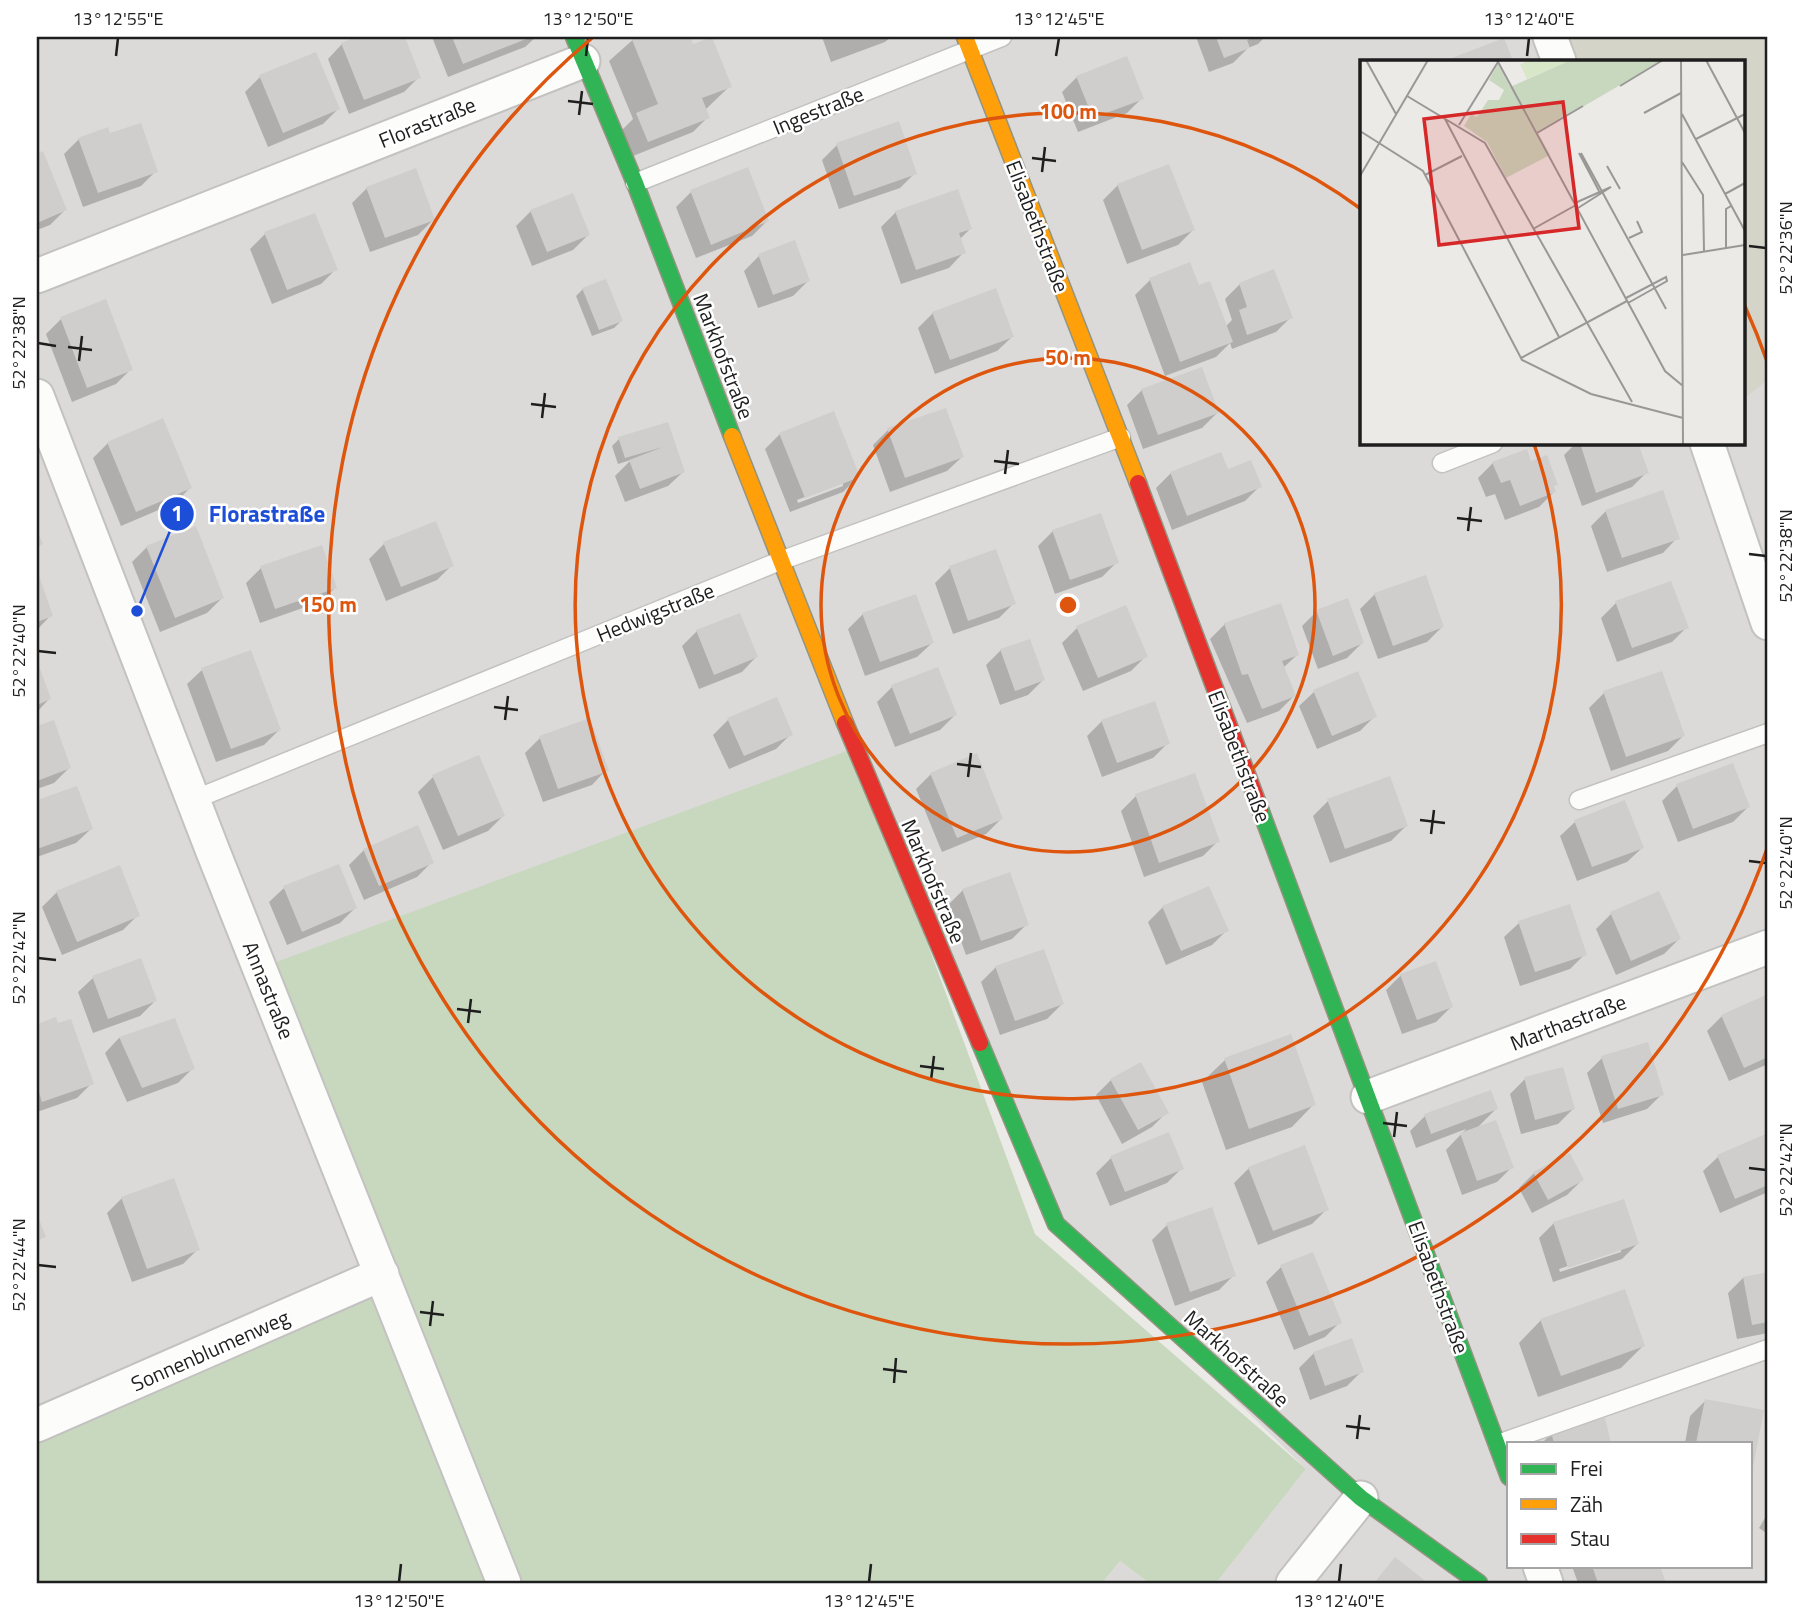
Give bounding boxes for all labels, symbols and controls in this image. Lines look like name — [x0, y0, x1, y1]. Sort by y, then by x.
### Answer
text: 13°12'55"E — [73, 5, 164, 32]
text: 13°12'50"E — [543, 5, 634, 32]
text: 13°12'45"E — [1014, 5, 1105, 32]
text: 13°12'40"E — [1484, 5, 1575, 32]
inset map — [1360, 60, 1745, 444]
street label: Ingestraße — [768, 77, 868, 143]
street label: Florastraße — [374, 88, 480, 156]
text: 100 m — [1039, 95, 1097, 127]
street label: Elisabethstraße — [998, 155, 1078, 297]
text: 52°22'36"N — [1772, 201, 1799, 295]
street label: Markhofstraße — [685, 288, 763, 424]
text: 52°22'38"N — [5, 296, 32, 390]
text: 50 m — [1045, 341, 1091, 373]
callout: Florastraße — [160, 492, 339, 536]
text: Florastraße — [209, 496, 325, 531]
text: 1 — [171, 497, 183, 529]
text: 52°22'38"N — [1772, 509, 1799, 603]
street label: Hedwigstraße — [591, 574, 719, 650]
text: 150 m — [299, 588, 357, 620]
centre of rings — [1056, 593, 1080, 617]
text: 52°22'40"N — [5, 604, 32, 698]
street label: Elisabethstraße — [1200, 685, 1280, 827]
street label: Markhofstraße — [893, 814, 975, 948]
text: 52°22'40"N — [1772, 816, 1799, 910]
text: 52°22'42"N — [5, 911, 32, 1005]
street label: Annastraße — [235, 936, 303, 1044]
street label: Marthastraße — [1505, 985, 1631, 1059]
text: 52°22'42"N — [1772, 1123, 1799, 1217]
street label: Elisabethstraße — [1400, 1216, 1478, 1358]
text: 52°22'44"N — [5, 1218, 32, 1312]
street label: Sonnenblumenweg — [126, 1301, 295, 1399]
street label: Markhofstraße — [1177, 1302, 1297, 1414]
legend — [1507, 1442, 1752, 1568]
text: Frei — [1570, 1452, 1603, 1484]
text: Zäh — [1570, 1488, 1603, 1520]
text: Stau — [1570, 1522, 1610, 1554]
text: 13°12'50"E — [354, 1587, 445, 1614]
text: 13°12'45"E — [824, 1587, 915, 1614]
text: 13°12'40"E — [1294, 1587, 1385, 1614]

